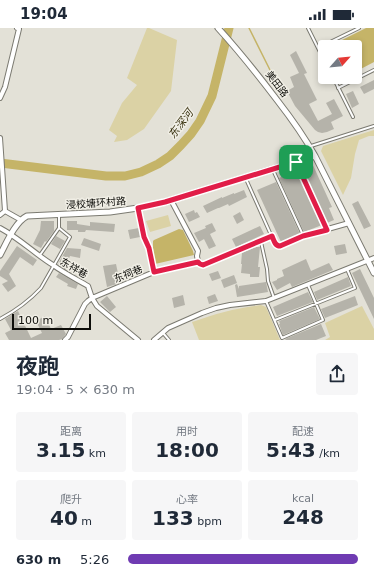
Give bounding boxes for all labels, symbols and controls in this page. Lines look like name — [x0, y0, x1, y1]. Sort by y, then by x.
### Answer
text: 19:04 — [20, 5, 68, 23]
north arrow — [318, 40, 362, 84]
map controls — [318, 40, 362, 84]
street label: 美田路 — [264, 69, 290, 99]
water label: 东深河 — [166, 105, 197, 141]
pin — [279, 145, 313, 179]
icon: arrive — [285, 151, 307, 173]
street label: 浸校塘环村路 — [66, 195, 126, 211]
street label: 东祥巷 — [58, 256, 90, 280]
street label: 东祠巷 — [112, 263, 144, 285]
scale bar — [12, 312, 91, 331]
text: 100 m — [18, 314, 53, 327]
button: share — [316, 353, 358, 395]
text: 夜跑 — [16, 354, 60, 379]
text: 19:04 · 5 × 630 m — [16, 382, 135, 397]
text: 距离 — [60, 425, 82, 438]
text: 用时 — [176, 425, 198, 438]
text: 配速 — [292, 425, 314, 438]
text: 3.15 — [36, 438, 85, 462]
text: 18:00 — [155, 438, 219, 462]
text: 5:43 — [266, 438, 316, 462]
text: km — [85, 447, 106, 460]
text: /km — [316, 447, 340, 460]
text: kcal — [292, 492, 314, 505]
text: 爬升 — [60, 493, 82, 506]
text: 心率 — [176, 493, 198, 506]
text: 248 — [282, 505, 324, 529]
text: 40 — [50, 506, 78, 530]
text: 133 — [152, 506, 194, 530]
text: m — [78, 515, 92, 528]
text: bpm — [194, 515, 222, 528]
text: 630 m — [16, 552, 61, 567]
text: 5:26 — [80, 552, 109, 567]

